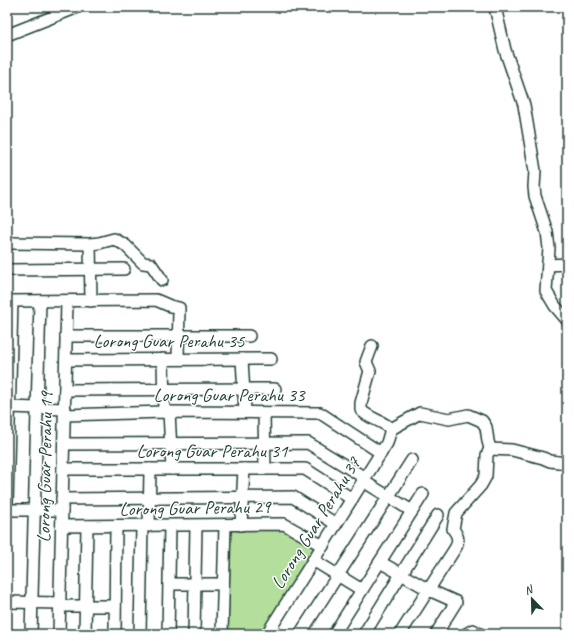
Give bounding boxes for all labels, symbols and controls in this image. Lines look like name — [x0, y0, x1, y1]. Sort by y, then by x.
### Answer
street label: Lorong Guar Perahu 35 — [93, 329, 246, 353]
street label: Lorong Guar Perahu 33 — [153, 383, 306, 407]
street label: Lorong Guar Perahu 19 — [32, 390, 58, 543]
street label: Lorong Guar Perahu 31 — [136, 439, 289, 463]
street label: Lorong Guar Perahu 37 — [266, 451, 367, 593]
street label: Lorong Guar Perahu 29 — [119, 495, 272, 521]
north arrow — [512, 579, 552, 619]
text: N — [522, 581, 536, 598]

